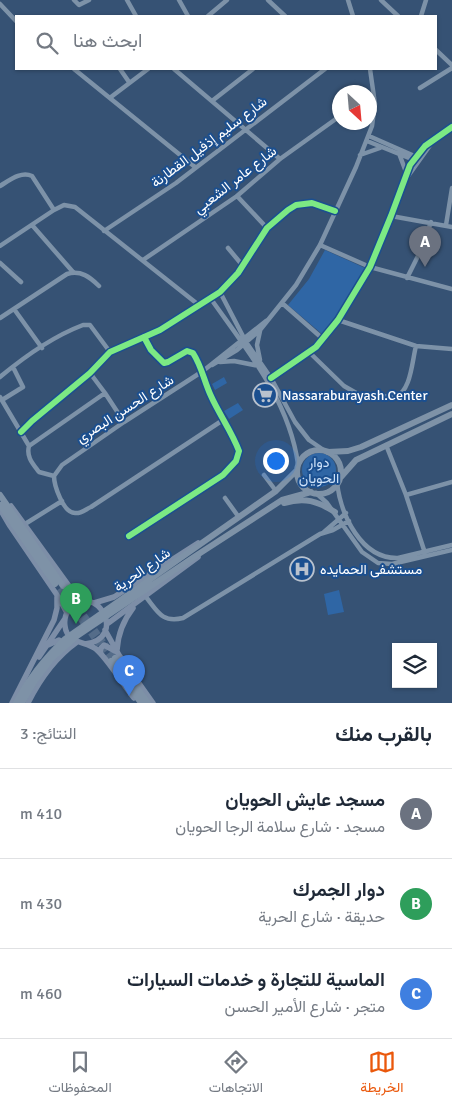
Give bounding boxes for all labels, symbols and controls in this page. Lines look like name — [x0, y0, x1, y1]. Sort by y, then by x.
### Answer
search box — [15, 15, 437, 70]
icon: search — [33, 29, 61, 57]
text: ابحث هنا — [73, 29, 142, 53]
north arrow — [332, 85, 377, 130]
street label: شارع سليم إذفيل القطارنة — [148, 93, 271, 193]
street label: شارع عامر الشعبي — [190, 142, 282, 220]
pin: A — [409, 226, 441, 267]
street label: شارع الحسن البصري — [73, 371, 178, 449]
supermarket icon: Nassaraburayash.Center — [252, 382, 278, 408]
place label: Nassaraburayash.Center — [282, 387, 428, 404]
your location — [263, 448, 289, 474]
park label: دوار الحويان — [299, 454, 339, 487]
street label: شارع الحرية — [110, 544, 175, 597]
hospital icon: مستشفى الحمايده — [289, 556, 315, 582]
place label: مستشفى الحمايده — [320, 561, 422, 578]
pin: B — [60, 583, 92, 624]
map controls — [392, 643, 437, 688]
button: layers — [392, 643, 437, 688]
pin: C — [113, 655, 145, 696]
text: بالقرب منك — [335, 721, 432, 747]
text: النتائج: 3 — [20, 724, 76, 744]
text: مسجد عايش الحويان — [225, 788, 385, 812]
text: 410 m — [20, 804, 62, 824]
text: A — [411, 804, 421, 824]
text: مسجد · شارع سلامة الرجا الحويان — [175, 817, 385, 837]
text: دوار الجمرك — [293, 878, 385, 902]
text: 430 m — [20, 894, 62, 914]
text: B — [411, 894, 421, 914]
text: حديقة · شارع الحرية — [258, 907, 385, 927]
text: الماسية للتجارة و خدمات السيارات — [127, 968, 385, 992]
text: 460 m — [20, 984, 62, 1004]
text: C — [411, 984, 421, 1004]
text: متجر · شارع الأمير الحسن — [224, 997, 385, 1017]
tab: المحفوظات — [49, 1048, 112, 1100]
tab: الاتجاهات — [209, 1048, 263, 1100]
tab: الخريطة — [360, 1048, 403, 1100]

